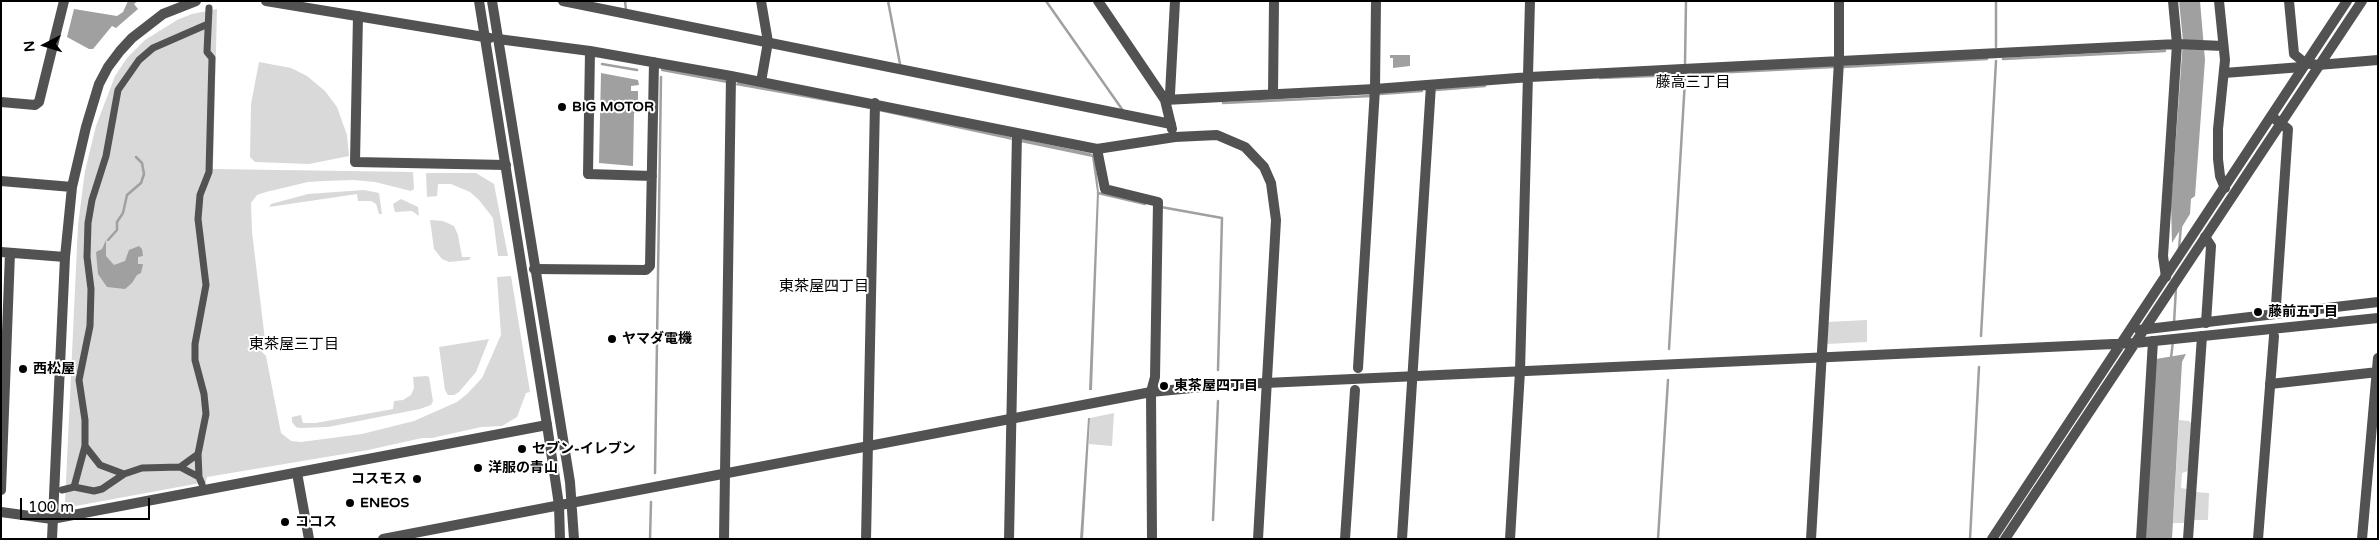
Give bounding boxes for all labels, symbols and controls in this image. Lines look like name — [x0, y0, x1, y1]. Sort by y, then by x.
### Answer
north arrow — [20, 20, 70, 70]
text: N — [21, 40, 39, 53]
district label: 藤高三丁目 — [1656, 74, 1730, 92]
place label: BIG MOTOR — [572, 99, 654, 115]
marker: BIG MOTOR — [556, 101, 568, 113]
district label: 東茶屋四丁目 — [779, 278, 869, 296]
place label: 藤前五丁目 — [2268, 304, 2338, 320]
marker: 藤前五丁目 — [2252, 306, 2264, 318]
place label: ヤマダ電機 — [622, 331, 692, 347]
marker: ヤマダ電機 — [606, 333, 618, 345]
district label: 東茶屋三丁目 — [249, 336, 339, 354]
place label: 西松屋 — [33, 361, 75, 377]
marker: 西松屋 — [17, 363, 29, 375]
place label: 東茶屋四丁目 — [1174, 378, 1258, 394]
marker: 東茶屋四丁目 — [1158, 380, 1170, 392]
place label: セブン-イレブン — [532, 441, 636, 457]
marker: セブン-イレブン — [516, 443, 528, 455]
place label: 洋服の青山 — [488, 460, 558, 476]
marker: 洋服の青山 — [472, 462, 484, 474]
place label: コスモス — [351, 471, 407, 487]
marker: コスモス — [411, 473, 423, 485]
scale bar — [22, 488, 152, 520]
place label: ENEOS — [360, 495, 409, 511]
marker: ENEOS — [344, 497, 356, 509]
text: 100 m — [28, 498, 74, 516]
place label: ココス — [295, 514, 337, 530]
marker: ココス — [279, 516, 291, 528]

